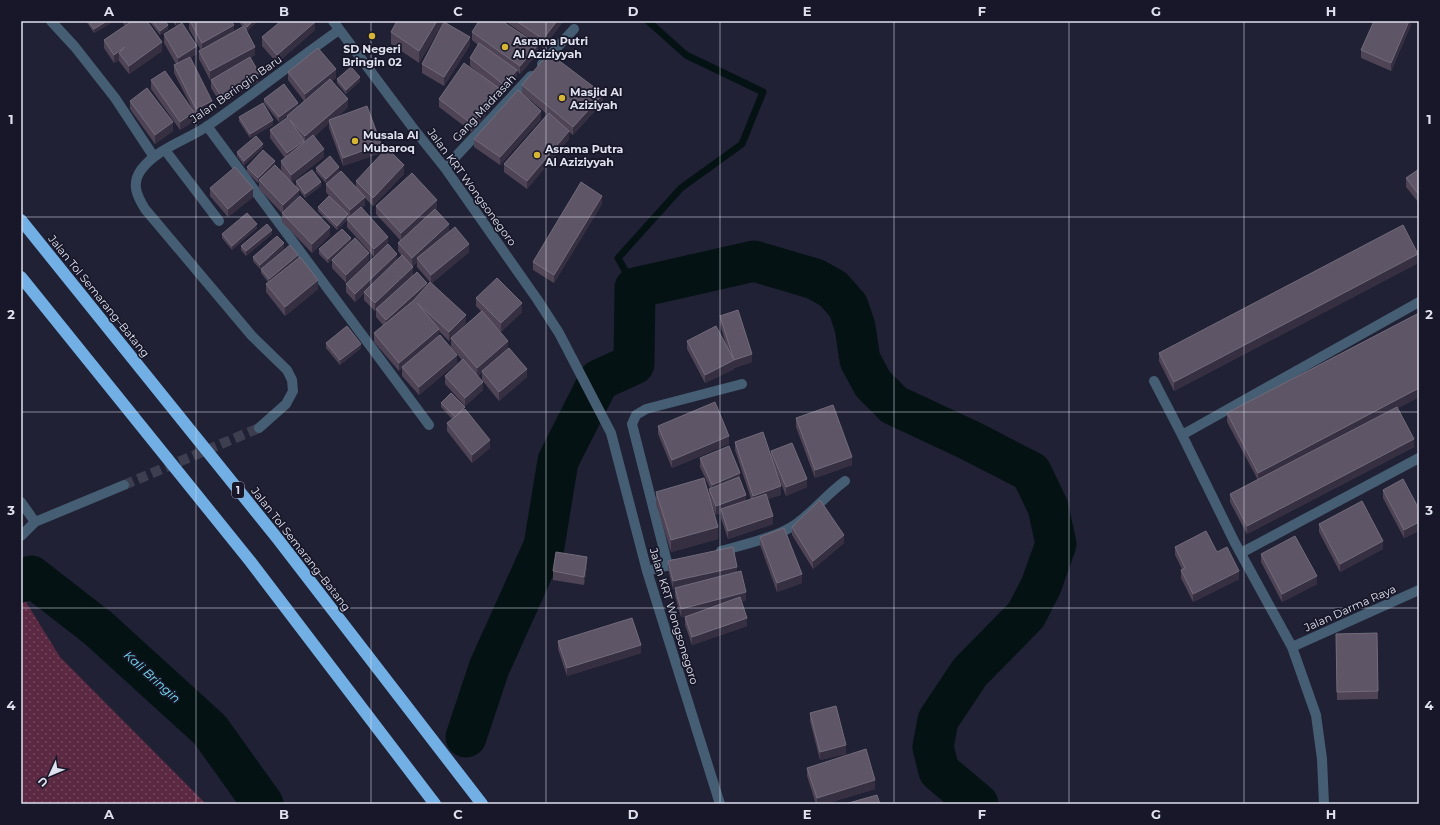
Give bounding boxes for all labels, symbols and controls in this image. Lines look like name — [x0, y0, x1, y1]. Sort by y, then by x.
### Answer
text: A — [103, 3, 115, 19]
text: B — [279, 3, 289, 19]
text: C — [453, 3, 463, 19]
text: D — [628, 3, 639, 19]
text: E — [803, 3, 812, 19]
text: F — [978, 3, 986, 19]
text: G — [1151, 3, 1161, 19]
text: H — [1326, 3, 1336, 19]
marker: SD Negeri Bringin 02 — [367, 31, 377, 41]
place label: Asrama Putri Al Aziziyyah — [512, 34, 588, 61]
place label: SD Negeri Bringin 02 — [342, 42, 402, 69]
marker: Asrama Putri Al Aziziyyah — [500, 42, 510, 52]
street label: Jalan Beringin Baru — [187, 52, 285, 127]
street label: Gang Madrasah — [449, 71, 519, 145]
place label: Masjid Al Aziziyah — [569, 85, 622, 112]
marker: Masjid Al Aziziyah — [557, 93, 567, 103]
text: 1 — [8, 111, 14, 127]
text: 1 — [1426, 111, 1432, 127]
street label: Jalan KRT Wongsonegoro — [424, 125, 519, 249]
place label: Musala Al Mubaroq — [363, 128, 419, 155]
marker: Musala Al Mubaroq — [350, 136, 360, 146]
place label: Asrama Putra Al Aziziyyah — [544, 142, 623, 169]
marker: Asrama Putra Al Aziziyyah — [532, 150, 542, 160]
street label: Jalan Tol Semarang–Batang — [45, 231, 153, 360]
text: 2 — [7, 306, 15, 322]
text: 2 — [1425, 306, 1433, 322]
road number: 1 — [232, 482, 244, 498]
street label: Jalan Tol Semarang–Batang — [248, 484, 354, 614]
text: 3 — [6, 502, 15, 518]
text: 3 — [1424, 502, 1433, 518]
street label: Jalan KRT Wongsonegoro — [646, 545, 701, 686]
street label: Jalan Darma Raya — [1301, 581, 1398, 635]
water label: Kali Bringin — [121, 647, 184, 706]
text: 4 — [7, 697, 16, 713]
text: 4 — [1425, 697, 1434, 713]
north arrow — [30, 755, 70, 795]
text: U — [35, 774, 51, 790]
text: A — [103, 806, 115, 822]
text: B — [279, 806, 289, 822]
text: C — [453, 806, 463, 822]
text: D — [628, 806, 639, 822]
text: E — [803, 806, 812, 822]
text: F — [978, 806, 986, 822]
text: G — [1151, 806, 1161, 822]
text: H — [1326, 806, 1336, 822]

